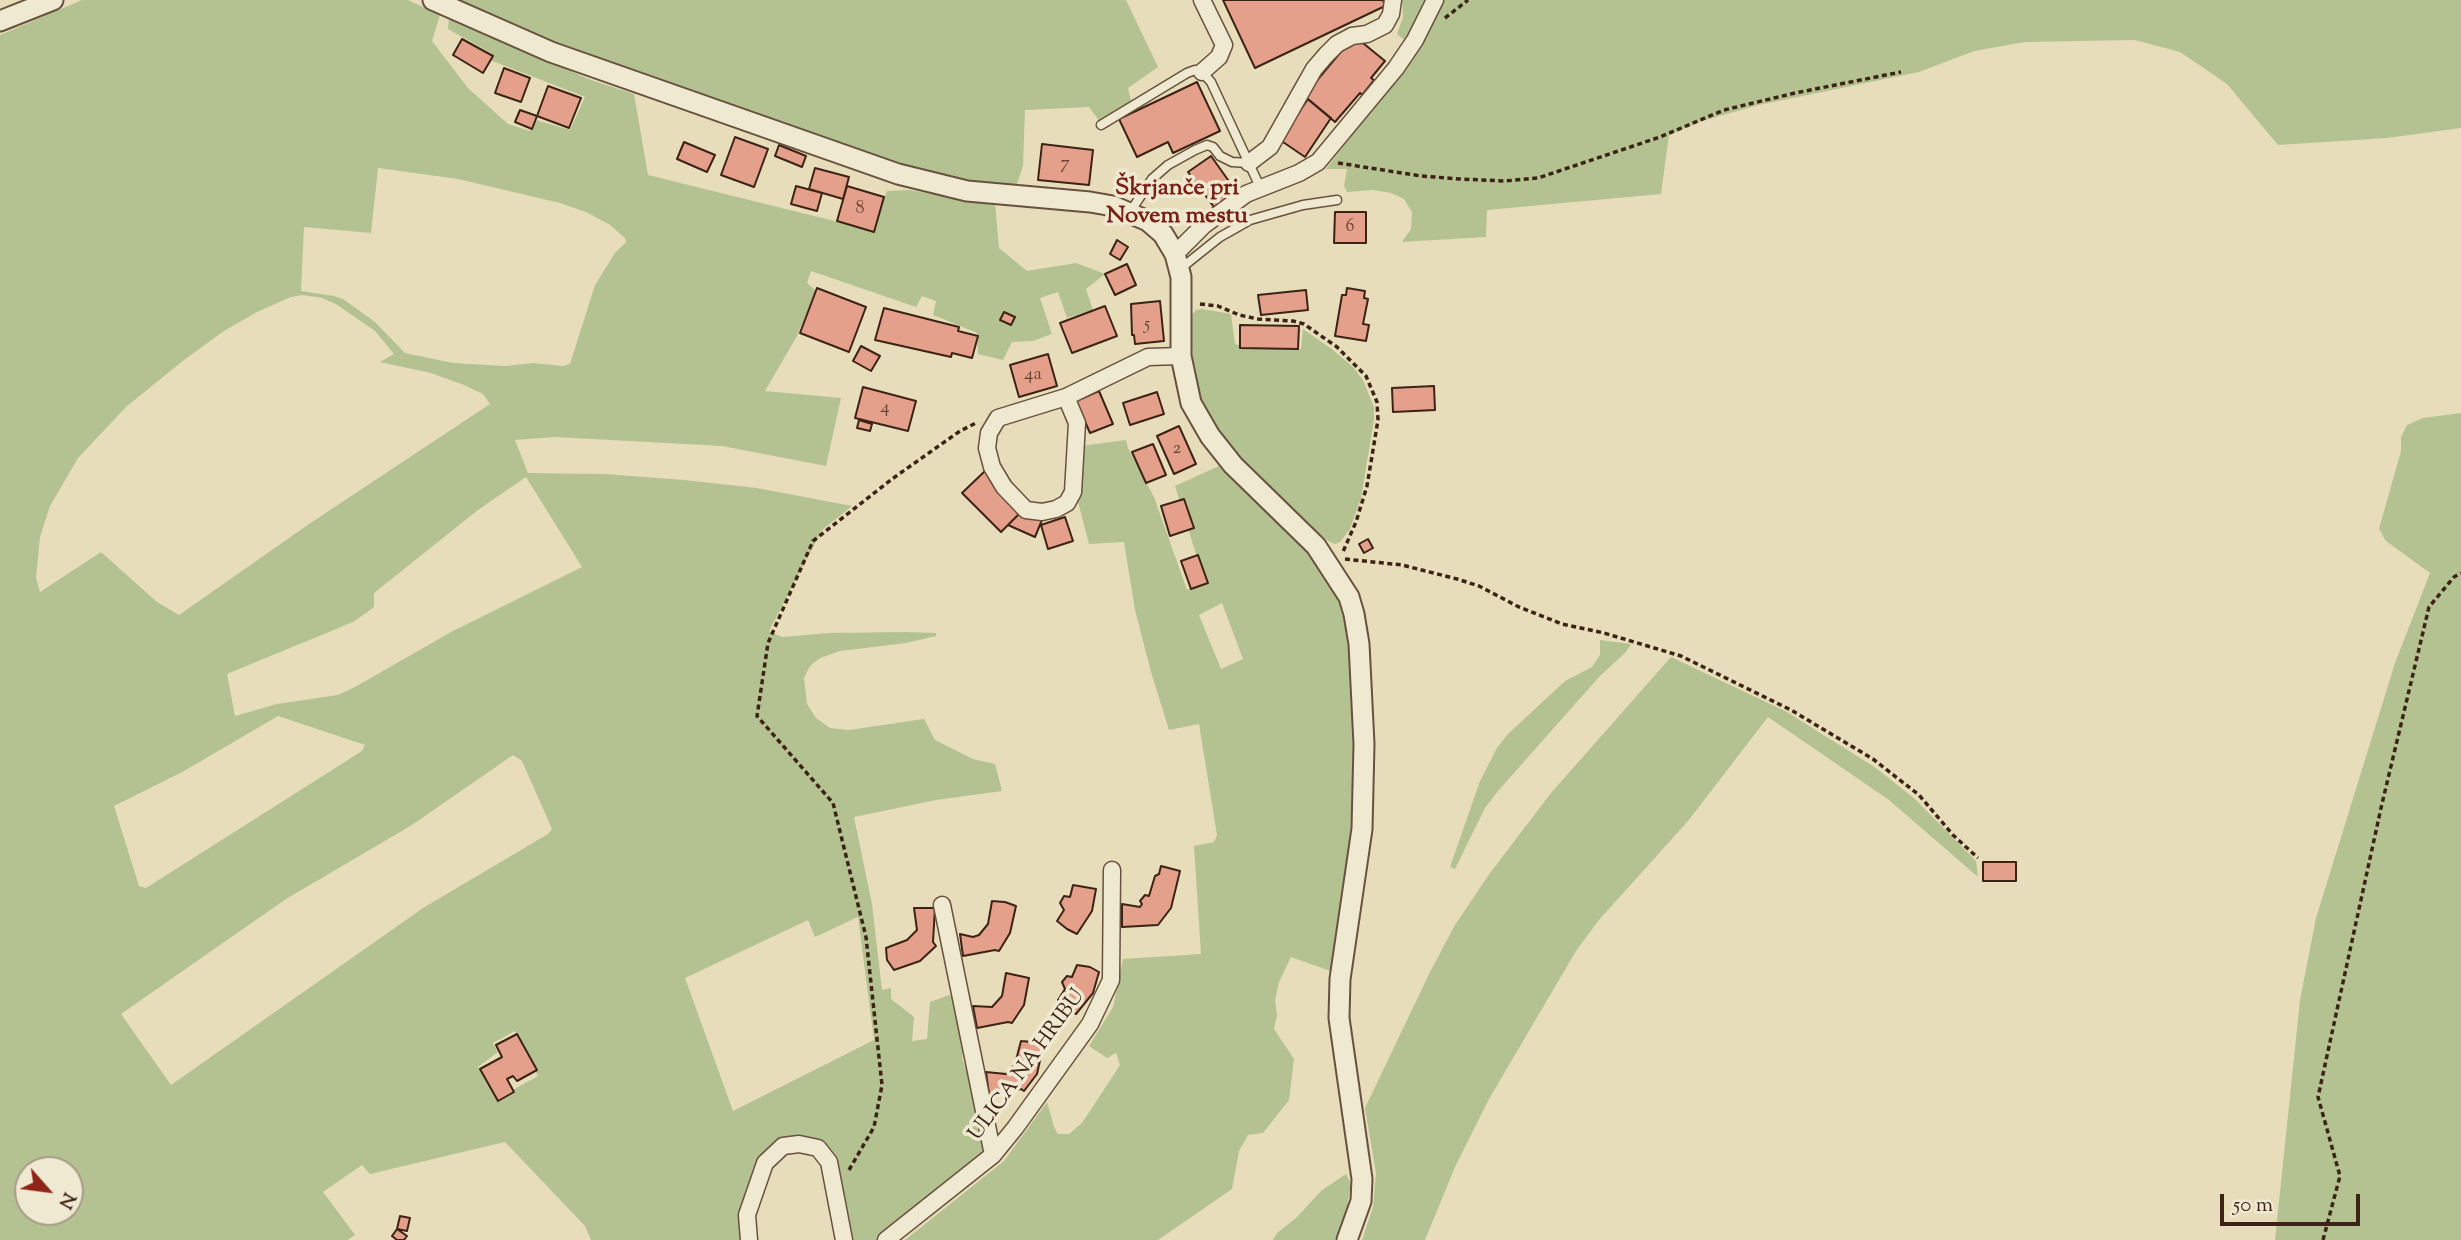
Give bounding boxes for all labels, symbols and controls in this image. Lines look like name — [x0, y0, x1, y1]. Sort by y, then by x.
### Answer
house number: 7 — [1060, 154, 1070, 176]
district label: Škrjanče pri Novem mestu — [1106, 176, 1248, 232]
house number: 8 — [856, 199, 864, 221]
house number: 6 — [1346, 217, 1354, 239]
house number: 5 — [1144, 315, 1150, 337]
house number: 4a — [1024, 365, 1042, 387]
house number: 4 — [880, 398, 890, 420]
house number: 2 — [1173, 439, 1181, 461]
street label: ULICA NA HRIBU — [965, 985, 1091, 1147]
north arrow — [14, 1156, 84, 1226]
scale bar — [2223, 1180, 2363, 1224]
text: N — [51, 1187, 82, 1213]
text: 50 m — [2233, 1191, 2273, 1221]

